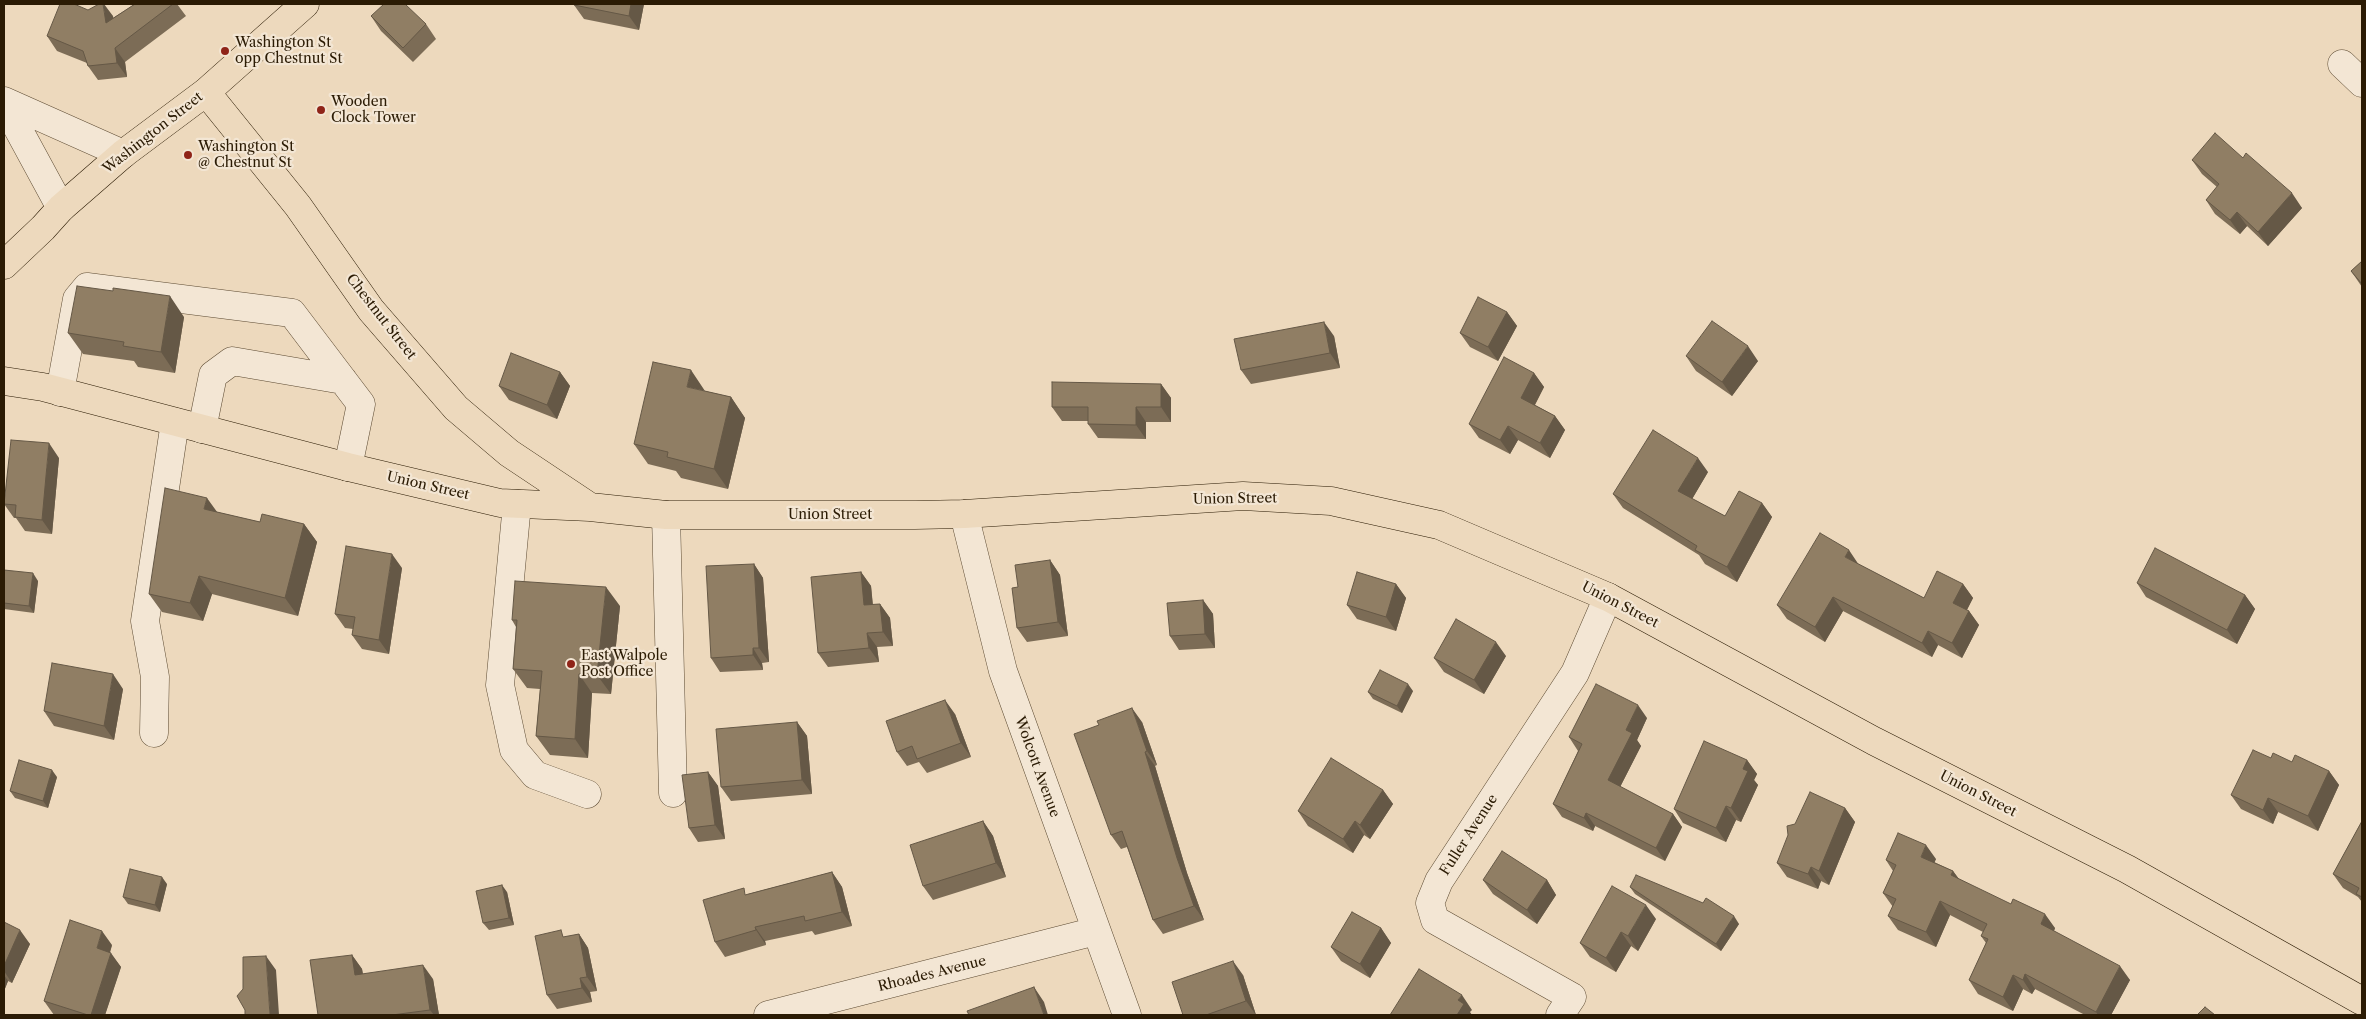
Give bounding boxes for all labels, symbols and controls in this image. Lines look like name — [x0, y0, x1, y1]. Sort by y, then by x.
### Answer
place label: Washington St opp Chestnut St — [235, 35, 342, 68]
marker: Washington St opp Chestnut St — [219, 45, 231, 57]
street label: Washington Street — [100, 89, 206, 177]
place label: Wooden Clock Tower — [331, 94, 416, 126]
marker: Wooden Clock Tower — [315, 104, 327, 116]
place label: Washington St @ Chestnut St — [198, 139, 294, 172]
marker: Washington St @ Chestnut St — [182, 149, 194, 161]
street label: Chestnut Street — [342, 271, 420, 363]
street label: Union Street — [385, 468, 471, 504]
street label: Union Street — [1193, 490, 1277, 508]
street label: Union Street — [788, 507, 872, 523]
street label: Union Street — [1579, 578, 1661, 632]
place label: East Walpole Post Office — [581, 648, 668, 680]
marker: East Walpole Post Office — [565, 658, 577, 670]
street label: Wolcott Avenue — [1011, 714, 1063, 820]
street label: Union Street — [1937, 767, 2019, 821]
street label: Fuller Avenue — [1437, 791, 1501, 879]
street label: Rhoades Avenue — [876, 952, 988, 996]

